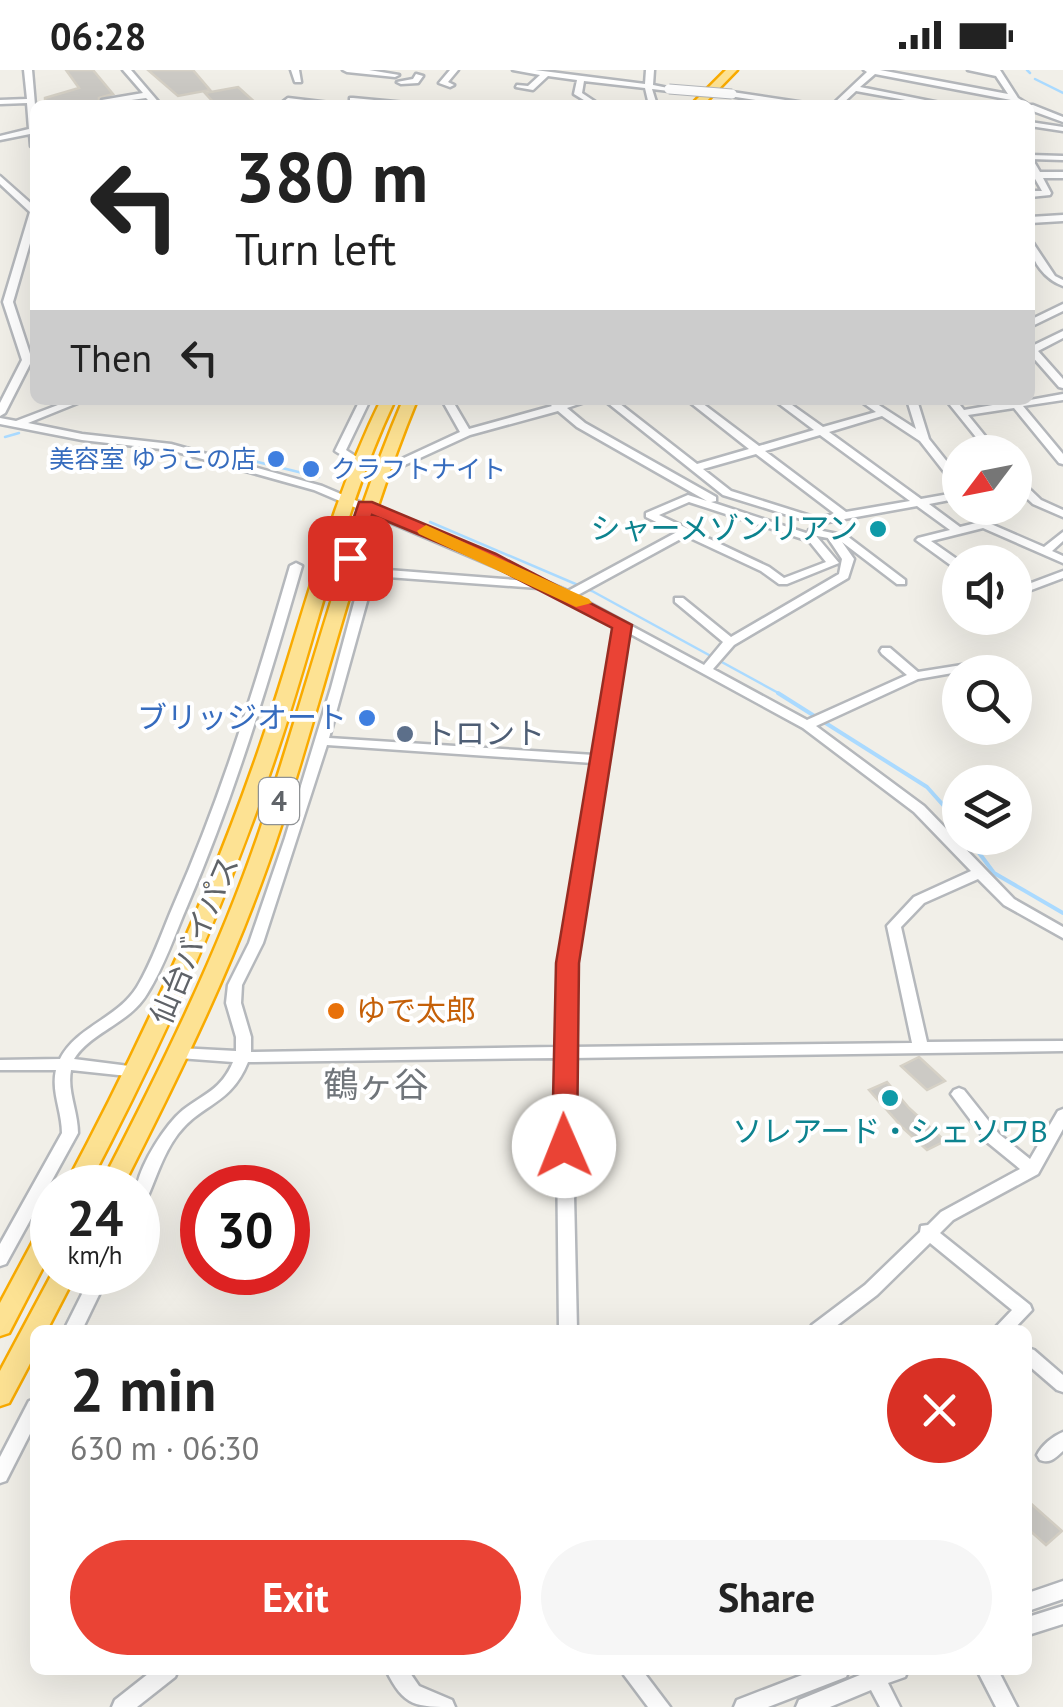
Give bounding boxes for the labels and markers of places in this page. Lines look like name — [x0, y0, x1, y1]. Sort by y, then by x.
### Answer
place label: 美容室 ゆうこの店 — [49, 443, 256, 475]
marker: 美容室 ゆうこの店 — [265, 448, 287, 470]
place label: クラフトナイト — [331, 453, 506, 485]
marker: クラフトナイト — [300, 458, 322, 480]
place label: シャーメゾンリアン — [590, 508, 858, 547]
pin — [308, 516, 393, 601]
marker: シャーメゾンリアン — [867, 518, 889, 540]
place label: ブリッジオート — [137, 697, 347, 736]
marker: ブリッジオート — [356, 707, 378, 729]
place label: トロント — [425, 713, 545, 752]
marker: トロント — [394, 723, 416, 745]
place label: ゆで太郎 — [356, 990, 476, 1029]
marker: ゆで太郎 — [325, 1000, 347, 1022]
marker: ソレアード・シェソワB — [879, 1087, 901, 1109]
place label: ソレアード・シェソワB — [732, 1111, 1048, 1150]

